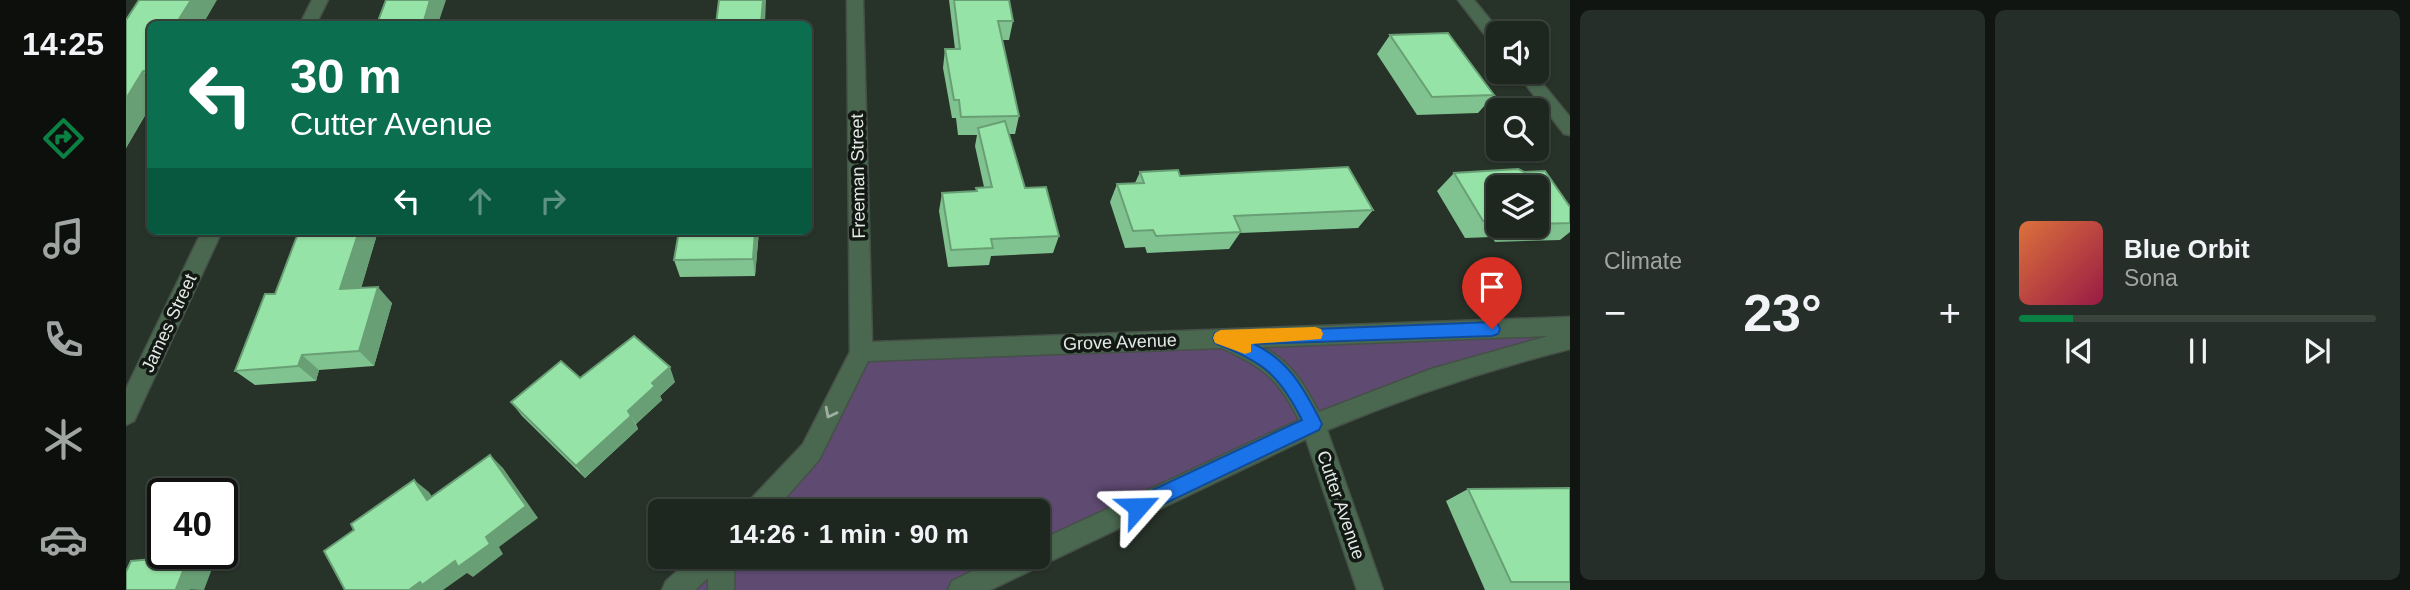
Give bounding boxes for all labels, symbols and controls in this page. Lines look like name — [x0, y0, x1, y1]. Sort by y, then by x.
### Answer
map controls — [1486, 21, 1549, 238]
button: sound — [1486, 21, 1549, 84]
text: 14:25 — [22, 26, 104, 62]
icon: left — [175, 49, 266, 140]
text: 30 m — [290, 49, 402, 103]
button: search — [1486, 98, 1549, 161]
text: Cutter Avenue — [290, 106, 492, 142]
street label: Freeman Street — [847, 113, 869, 239]
icon: directions — [39, 114, 88, 163]
button: layers — [1486, 175, 1549, 238]
icon: left — [388, 182, 426, 220]
icon: ahead — [461, 182, 499, 220]
icon: right — [534, 182, 572, 220]
icon: music — [39, 214, 88, 263]
text: Blue Orbit — [2124, 234, 2250, 264]
text: Climate — [1604, 248, 1682, 274]
pin — [1462, 257, 1522, 329]
text: Sona — [2124, 265, 2178, 291]
icon: arrive — [1473, 268, 1511, 306]
street label: James Street — [138, 271, 200, 375]
text: 23° — [1743, 284, 1822, 342]
text: − — [1604, 292, 1626, 334]
text: + — [1939, 292, 1961, 334]
icon: phone — [39, 315, 88, 364]
street label: Grove Avenue — [1063, 330, 1177, 354]
icon: previous — [2060, 332, 2098, 370]
icon: pause — [2179, 332, 2217, 370]
icon: next — [2298, 332, 2336, 370]
one-way arrow — [825, 406, 839, 418]
icon: climate — [39, 415, 88, 464]
street label: Cutter Avenue — [1313, 448, 1369, 562]
position arrow — [1101, 470, 1175, 544]
speed limit sign: 40 — [147, 478, 238, 569]
icon: car — [39, 515, 88, 564]
text: 14:26 · 1 min · 90 m — [729, 519, 969, 549]

